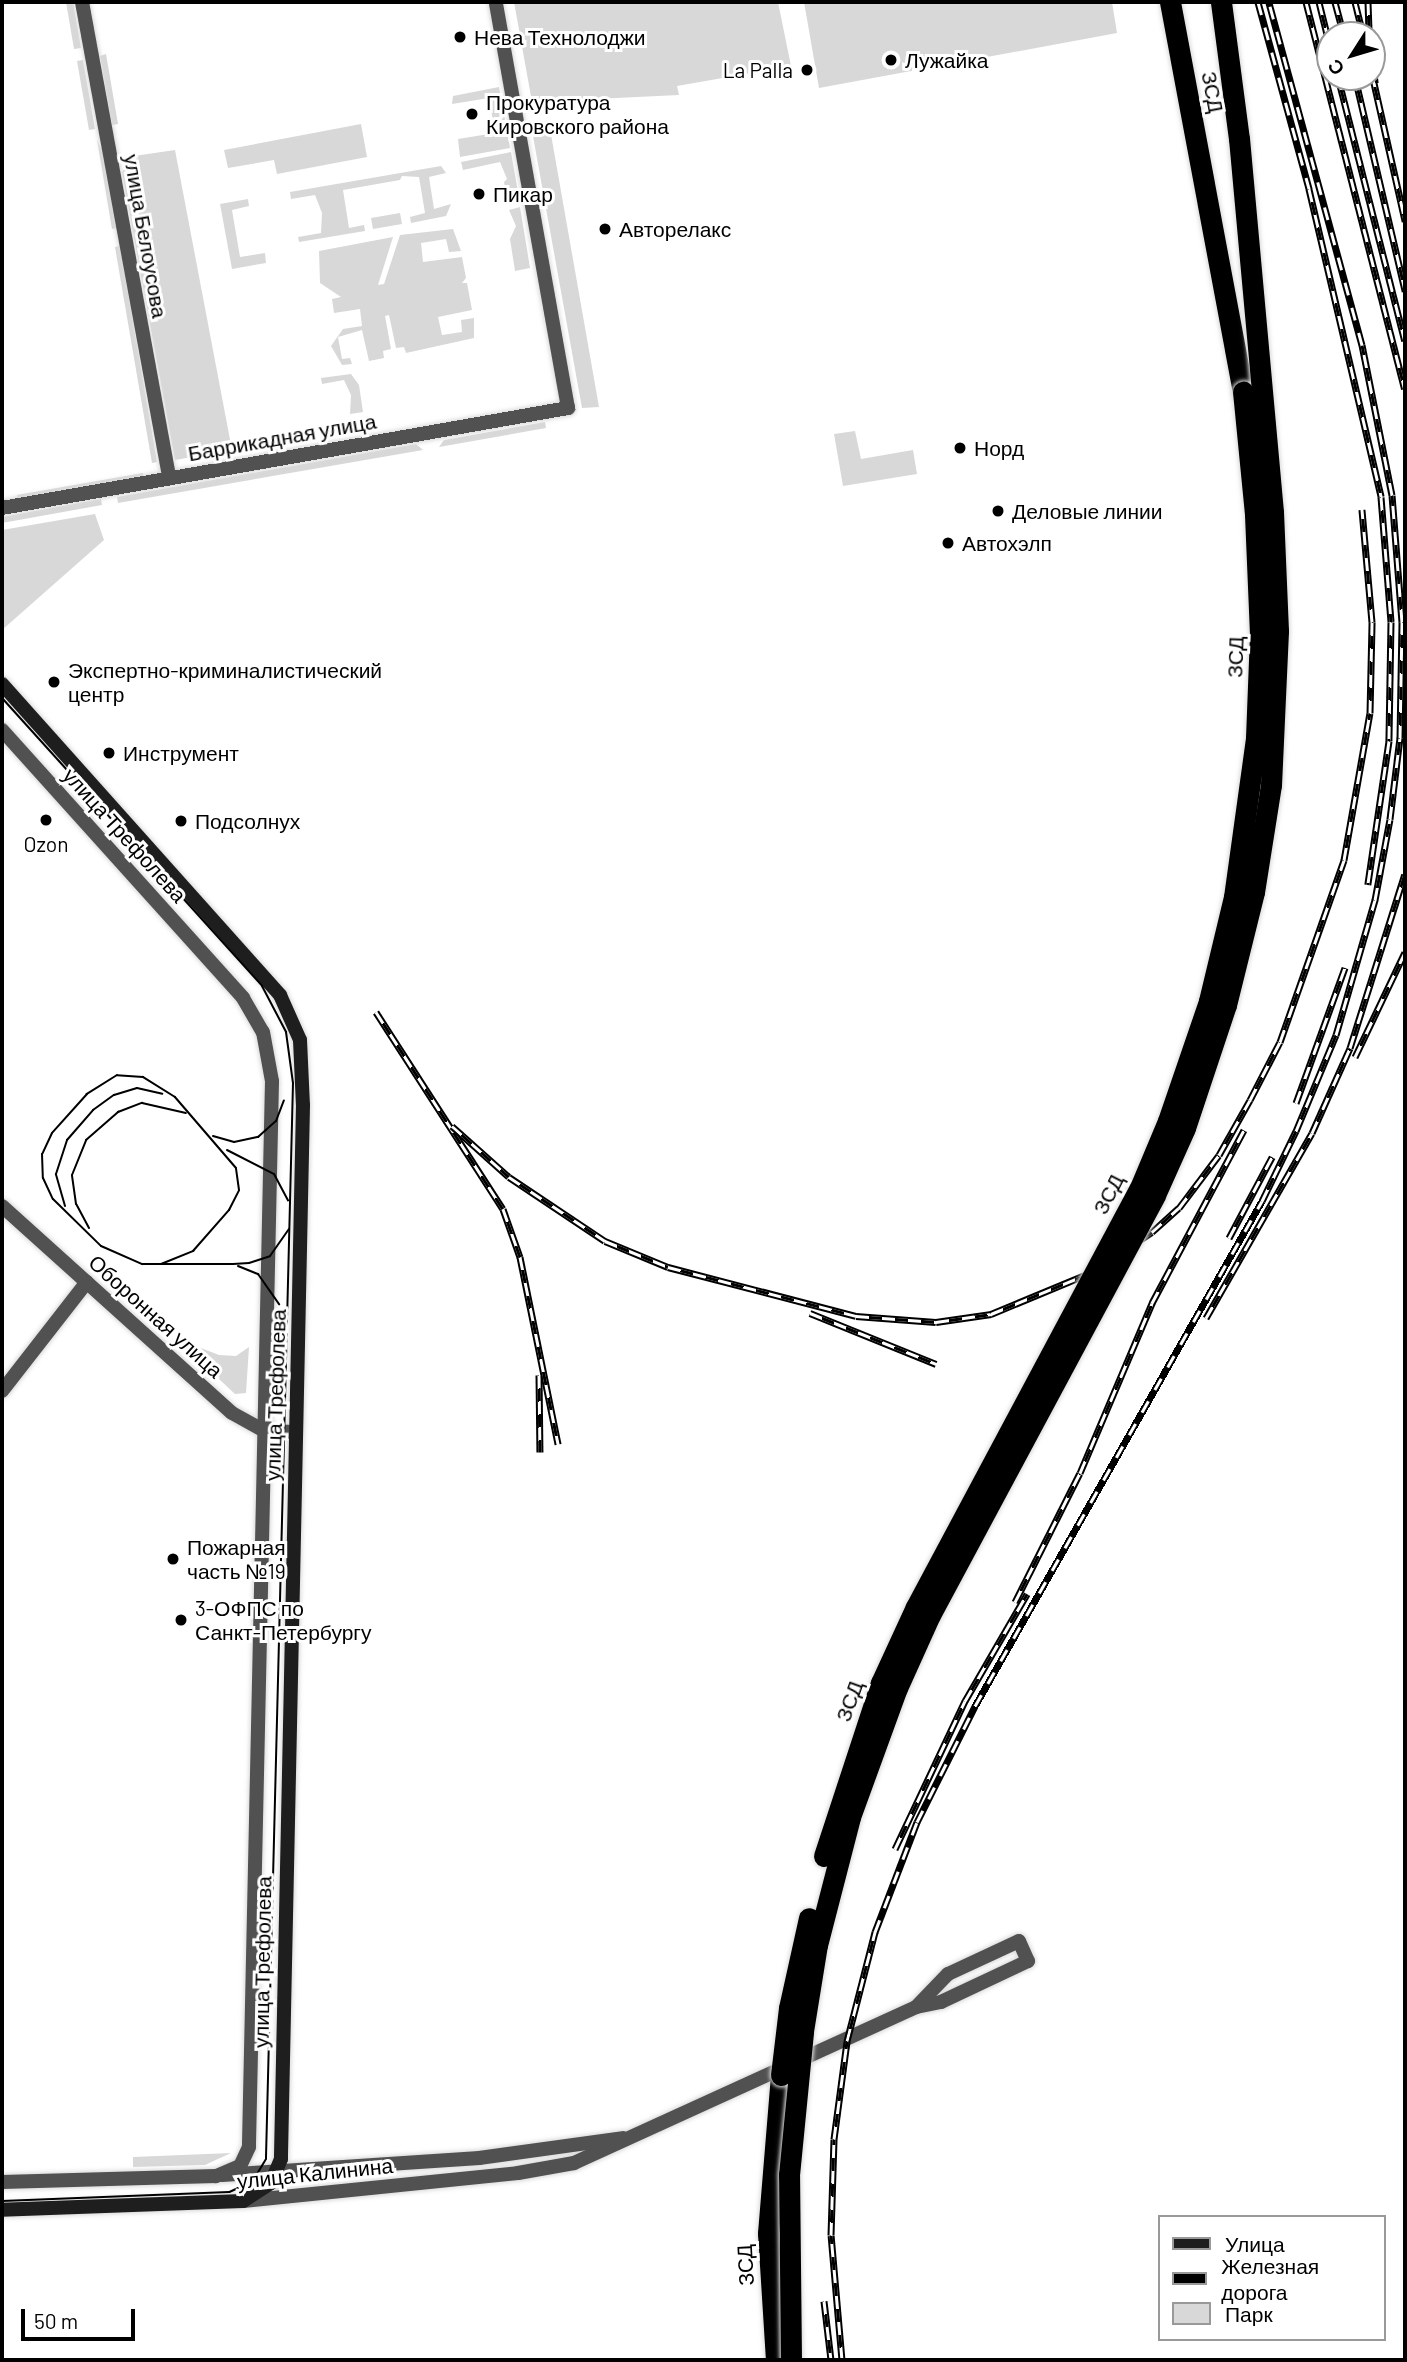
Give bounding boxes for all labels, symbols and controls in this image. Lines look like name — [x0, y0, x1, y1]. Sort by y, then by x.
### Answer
north arrow — [1316, 21, 1386, 91]
place label: Нева Технолоджи — [474, 24, 646, 50]
marker: Нева Технолоджи — [452, 29, 468, 45]
place label: Лужайка — [905, 47, 989, 73]
marker: Лужайка — [883, 52, 899, 68]
text: С — [1322, 55, 1349, 80]
place label: La Palla — [723, 57, 793, 83]
marker: La Palla — [799, 62, 815, 78]
street label: ЗСД — [1197, 69, 1229, 115]
place label: Прокуратура Кировского района — [486, 89, 669, 139]
marker: Прокуратура Кировского района — [464, 106, 480, 122]
street label: улица Белоусова — [119, 152, 173, 320]
place label: Пикар — [493, 181, 553, 207]
marker: Пикар — [471, 186, 487, 202]
place label: Авторелакс — [619, 216, 731, 242]
marker: Авторелакс — [597, 221, 613, 237]
street label: Баррикадная улица — [186, 408, 378, 466]
place label: Норд — [974, 435, 1024, 461]
marker: Норд — [952, 440, 968, 456]
place label: Деловые линии — [1012, 498, 1163, 524]
marker: Деловые линии — [990, 503, 1006, 519]
place label: Автохэлп — [962, 530, 1052, 556]
marker: Автохэлп — [940, 535, 956, 551]
street label: ЗСД — [1222, 636, 1248, 678]
place label: Экспертно-криминалистический центр — [68, 657, 382, 707]
marker: Экспертно-криминалистический центр — [46, 674, 62, 690]
place label: Инструмент — [123, 740, 239, 766]
marker: Инструмент — [101, 745, 117, 761]
street label: улица Трефолева — [58, 763, 192, 907]
place label: Подсолнух — [195, 808, 300, 834]
marker: Ozon — [38, 812, 54, 828]
marker: Подсолнух — [173, 813, 189, 829]
place label: Ozon — [23, 831, 69, 857]
street label: ЗСД — [1087, 1170, 1129, 1218]
street label: Оборонная улица — [84, 1249, 228, 1383]
street label: улица Трефолева — [259, 1309, 291, 1481]
place label: Пожарная часть №19 — [187, 1534, 286, 1584]
marker: Пожарная часть №19 — [165, 1551, 181, 1567]
place label: 3-ОФПС по Санкт-Петербургу — [195, 1595, 371, 1645]
marker: 3-ОФПС по Санкт-Петербургу — [173, 1612, 189, 1628]
street label: ЗСД — [830, 1677, 868, 1725]
street label: улица Трефолева — [248, 1876, 276, 2048]
street label: улица Калинина — [236, 2152, 394, 2194]
legend — [1158, 2215, 1386, 2341]
text: Улица — [1225, 2231, 1285, 2256]
street label: ЗСД — [731, 2244, 759, 2286]
text: Железная дорога — [1221, 2253, 1319, 2304]
scale bar — [24, 2296, 138, 2340]
text: Парк — [1225, 2301, 1273, 2326]
text: 50 m — [34, 2308, 78, 2333]

